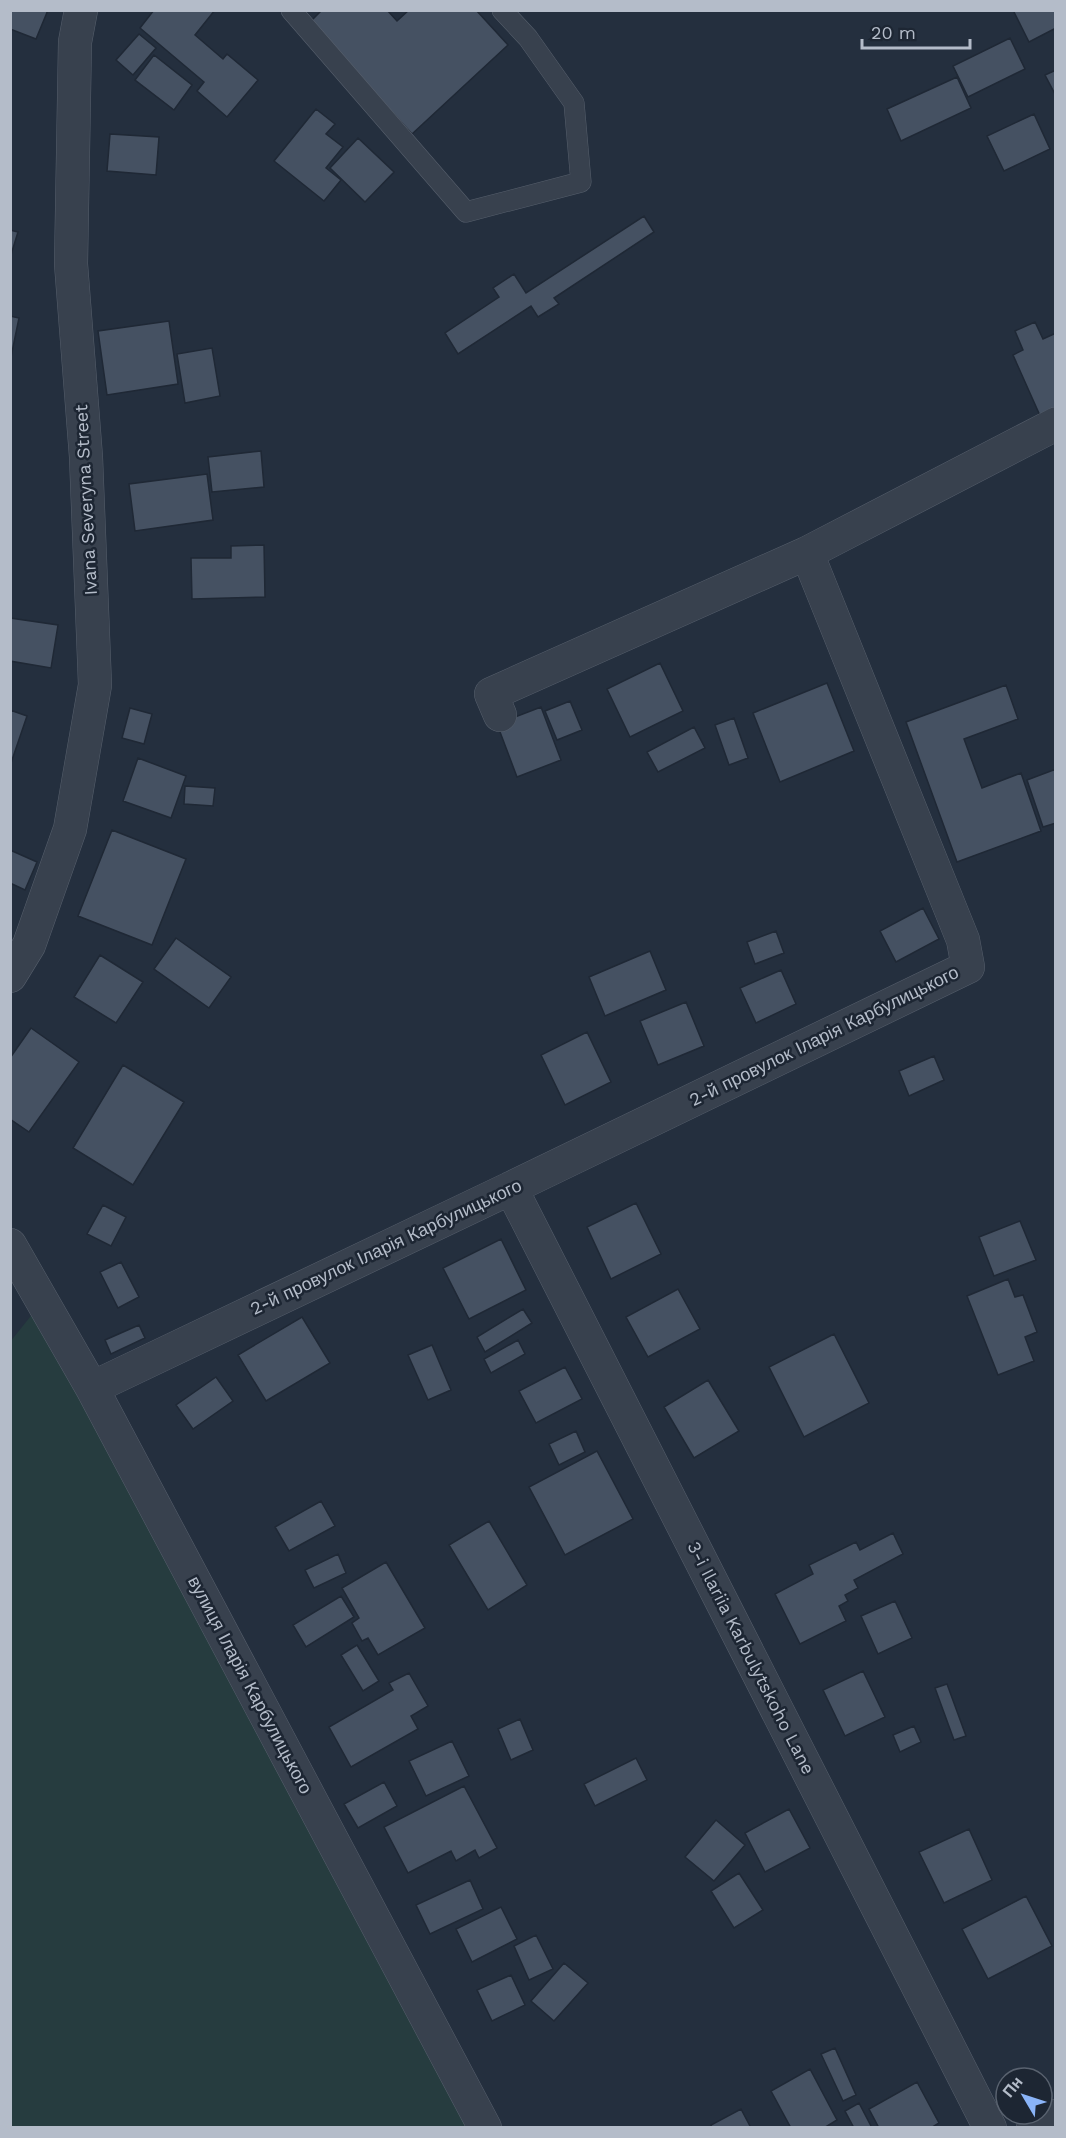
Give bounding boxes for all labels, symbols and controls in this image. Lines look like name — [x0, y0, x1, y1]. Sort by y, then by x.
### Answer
scale bar — [862, 12, 970, 50]
text: 20 m — [871, 22, 916, 43]
street label: Ivana Severyna Street — [70, 404, 101, 596]
street label: 2-й провулок Іларія Карбулицького — [686, 961, 962, 1110]
street label: 2-й провулок Іларія Карбулицького — [247, 1174, 525, 1319]
street label: 3-i Ilariia Karbulytskoho Lane — [683, 1538, 819, 1778]
street label: вулиця Іларія Карбулицького — [184, 1572, 317, 1797]
north arrow — [994, 2066, 1054, 2126]
text: Пн — [999, 2073, 1027, 2101]

